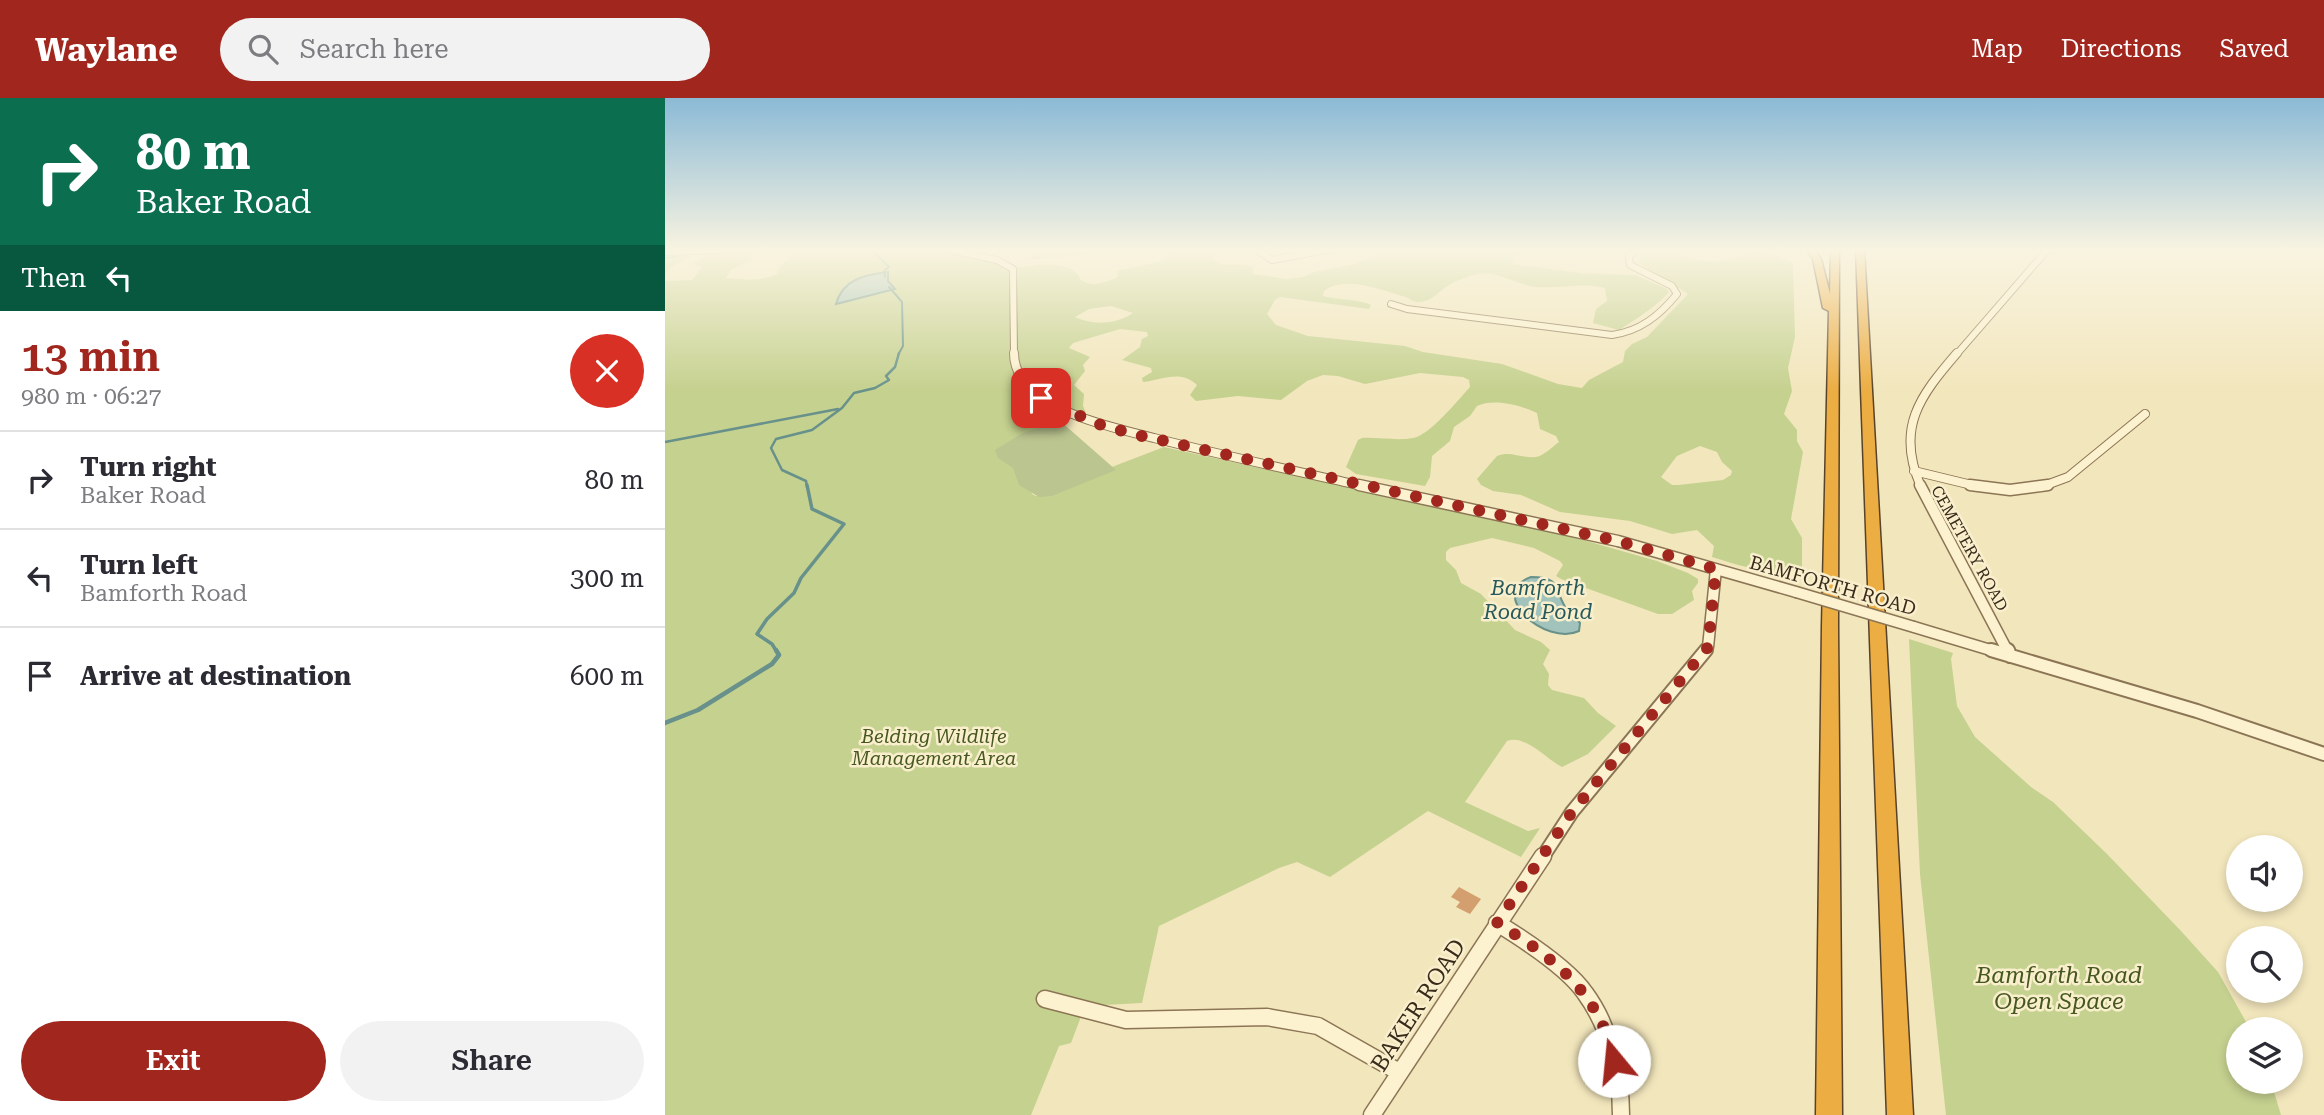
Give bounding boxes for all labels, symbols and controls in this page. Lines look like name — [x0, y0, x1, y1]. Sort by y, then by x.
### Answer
search box — [220, 18, 710, 81]
text: Waylane — [35, 30, 178, 69]
icon: search — [244, 30, 282, 68]
text: Search here — [300, 34, 449, 64]
text: Map — [1971, 35, 2023, 63]
text: Directions — [2061, 35, 2181, 63]
text: Saved — [2219, 35, 2289, 63]
text: 80 m — [136, 124, 251, 181]
icon: right — [21, 126, 112, 217]
text: Baker Road — [136, 183, 311, 221]
icon: left — [100, 259, 138, 297]
text: Then — [21, 263, 86, 293]
text: 13 min — [21, 332, 160, 381]
button: close — [570, 334, 644, 408]
pin — [1011, 368, 1071, 428]
icon: arrive — [1022, 379, 1060, 417]
text: 980 m · 06:27 — [21, 383, 161, 410]
text: Turn right — [80, 452, 216, 482]
icon: right — [21, 461, 59, 499]
text: 80 m — [585, 465, 644, 495]
text: Baker Road — [80, 482, 206, 509]
street label: CEMETERY ROAD — [1927, 482, 2012, 614]
text: Turn left — [80, 550, 198, 580]
street label: BAMFORTH ROAD — [1747, 551, 1919, 620]
icon: left — [21, 559, 59, 597]
text: 300 m — [570, 563, 644, 593]
water label: Bamforth Road Pond — [1482, 576, 1593, 624]
text: Bamforth Road — [80, 580, 247, 607]
icon: arrive — [21, 657, 59, 695]
text: Arrive at destination — [80, 661, 351, 691]
text: 600 m — [570, 661, 644, 691]
park label: Belding Wildlife Management Area — [851, 725, 1016, 770]
map controls — [2226, 835, 2303, 1094]
button: sound — [2226, 835, 2303, 912]
button: search — [2226, 926, 2303, 1003]
street label: BAKER ROAD — [1366, 934, 1471, 1076]
park label: Bamforth Road Open Space — [1975, 962, 2142, 1015]
button: layers — [2226, 1017, 2303, 1094]
button: Exit — [21, 1021, 326, 1101]
button: Share — [340, 1021, 644, 1101]
position arrow — [1577, 1024, 1651, 1098]

